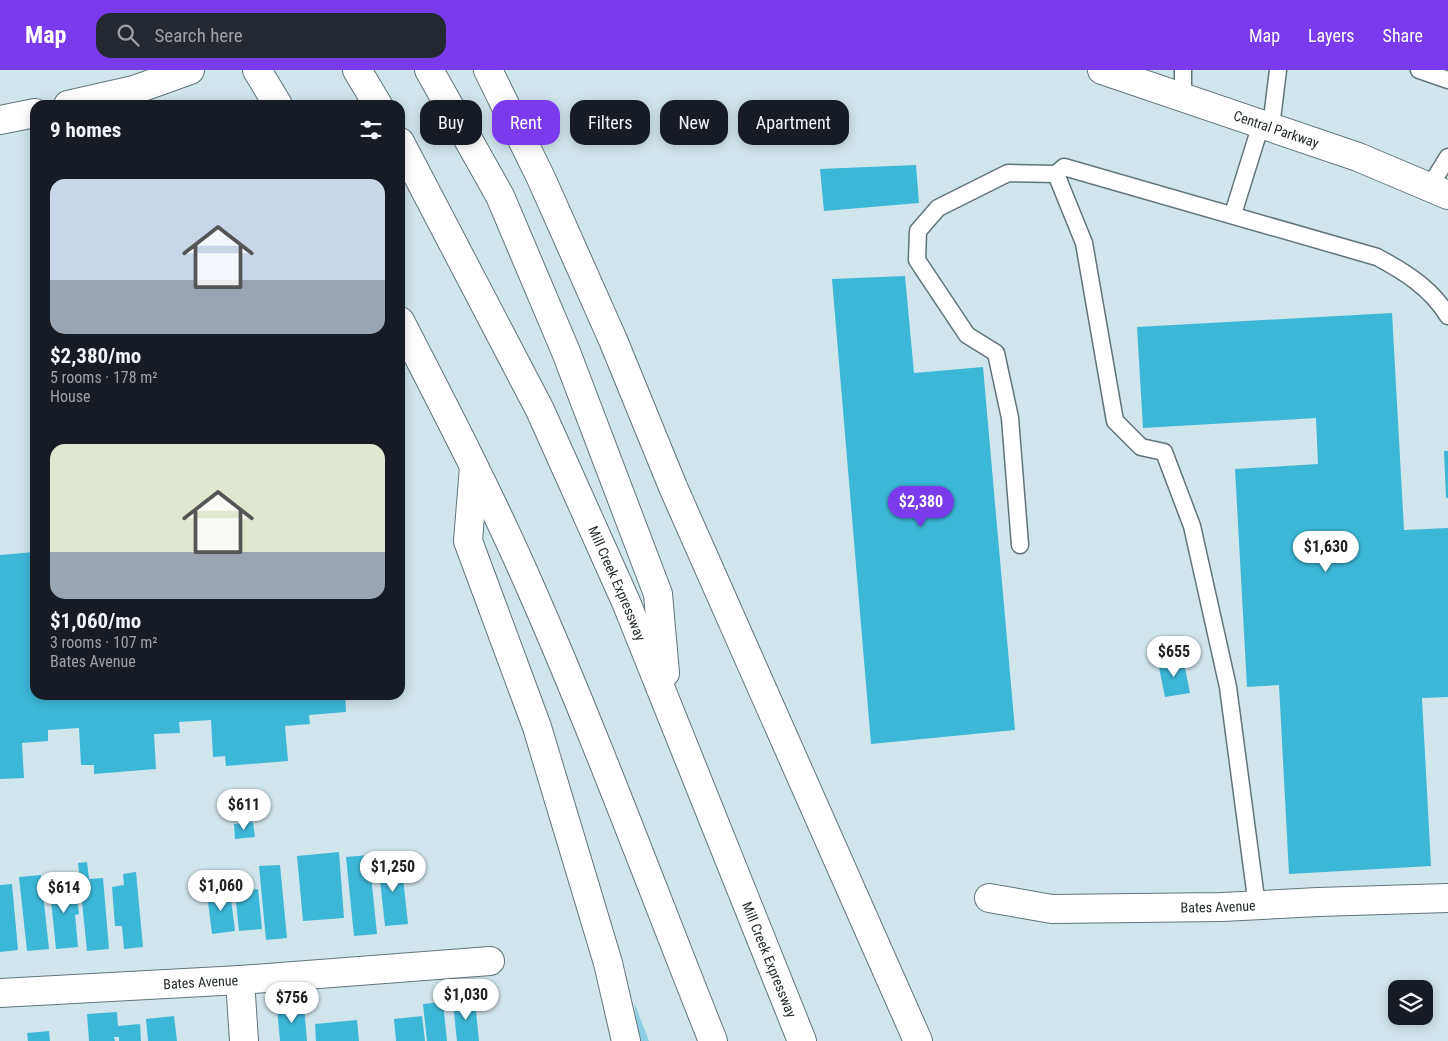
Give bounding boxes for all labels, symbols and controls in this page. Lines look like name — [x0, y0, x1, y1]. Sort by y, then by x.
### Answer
search box — [96, 13, 446, 58]
text: Map — [25, 21, 66, 49]
icon: search — [114, 21, 142, 49]
text: Search here — [154, 24, 243, 47]
text: Map — [1249, 25, 1280, 46]
text: Layers — [1308, 25, 1355, 46]
text: Share — [1383, 25, 1423, 46]
chip: Buy — [420, 100, 482, 145]
chip: Rent — [492, 100, 560, 145]
chip: Filters — [570, 100, 650, 145]
chip: New — [660, 100, 728, 145]
chip: Apartment — [738, 100, 849, 145]
street label: Central Parkway — [1231, 107, 1321, 151]
icon: filters — [357, 116, 385, 144]
text: 9 homes — [50, 118, 121, 142]
icon: home — [173, 212, 263, 302]
text: $2,380/mo — [50, 344, 141, 368]
text: 5 rooms · 178 m² — [50, 368, 158, 387]
text: House — [50, 387, 90, 406]
icon: home — [173, 477, 263, 567]
pin: $2,380 — [880, 486, 962, 528]
text: $2,380 — [899, 492, 943, 511]
street label: Mill Creek Expressway — [585, 524, 649, 643]
pin: $1,630 — [1285, 530, 1367, 573]
text: $1,630 — [1304, 537, 1348, 556]
text: $1,060/mo — [50, 609, 141, 633]
text: 3 rooms · 107 m² — [50, 633, 158, 652]
pin: $655 — [1144, 636, 1204, 678]
text: $655 — [1158, 642, 1190, 661]
text: Bates Avenue — [50, 652, 136, 671]
pin: $611 — [214, 788, 274, 831]
text: $611 — [228, 795, 260, 814]
pin: $1,250 — [352, 850, 434, 893]
text: $1,250 — [371, 857, 415, 876]
pin: $1,060 — [180, 870, 262, 912]
pin: $614 — [34, 872, 94, 914]
text: $1,060 — [199, 876, 243, 895]
text: $614 — [48, 878, 80, 897]
street label: Bates Avenue — [1180, 897, 1256, 915]
street label: Mill Creek Expressway — [739, 899, 800, 1020]
street label: Bates Avenue — [163, 972, 239, 992]
pin: $1,030 — [425, 978, 507, 1021]
map controls — [1388, 980, 1433, 1025]
button: layers — [1388, 980, 1433, 1025]
pin: $756 — [262, 982, 322, 1024]
text: $1,030 — [444, 985, 488, 1004]
text: $756 — [276, 988, 308, 1007]

